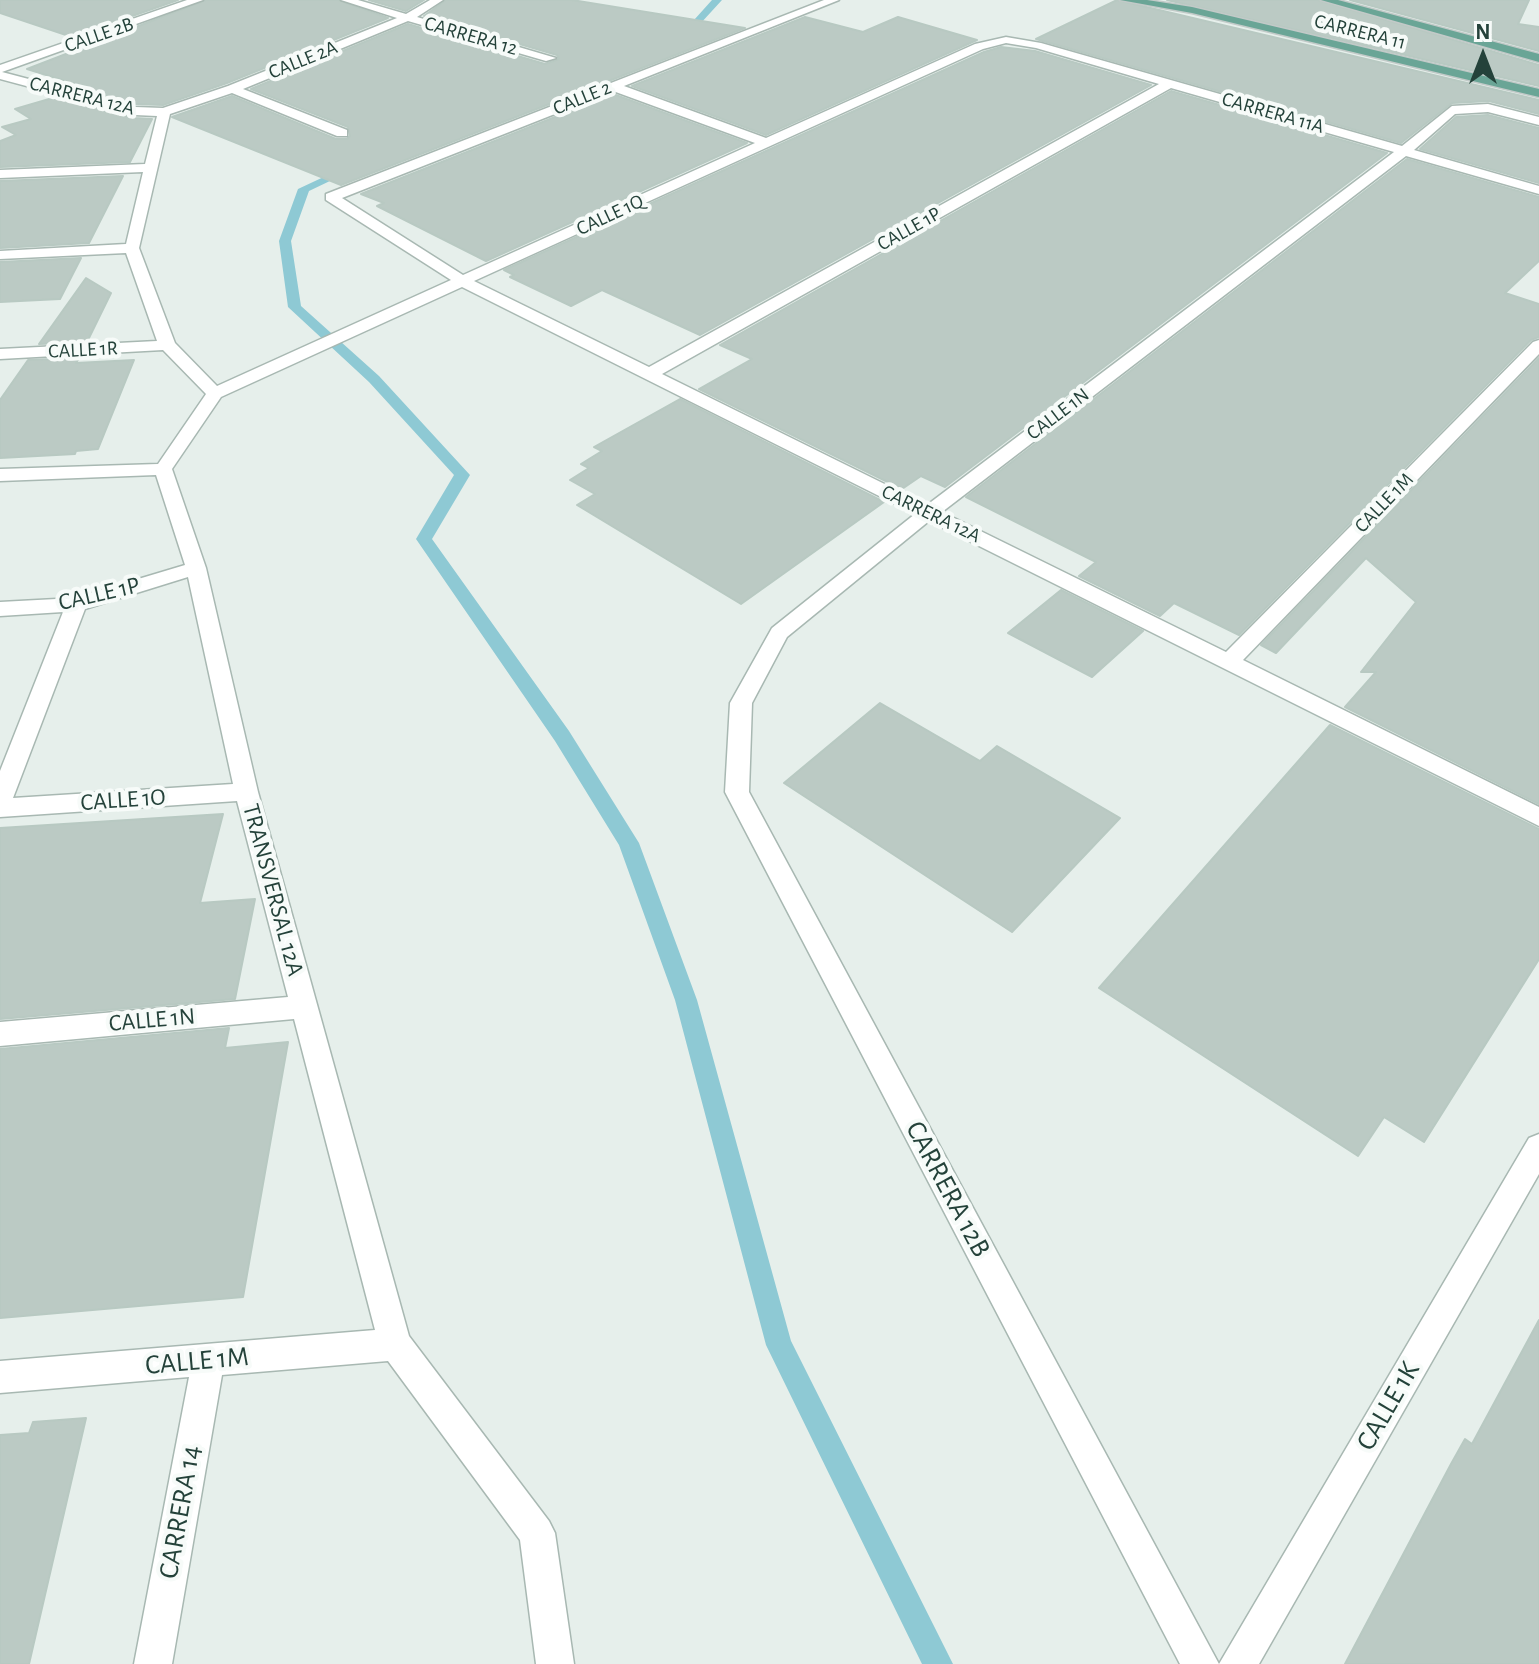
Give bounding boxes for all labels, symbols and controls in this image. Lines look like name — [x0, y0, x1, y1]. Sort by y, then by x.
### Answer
street label: CARRERA 11 — [1312, 9, 1408, 55]
street label: CARRERA 12 — [422, 11, 520, 61]
street label: CALLE 2B — [61, 12, 137, 58]
north arrow — [1443, 16, 1523, 96]
text: N — [1475, 21, 1491, 43]
street label: CALLE 2A — [265, 35, 341, 85]
street label: CARRERA 12A — [27, 71, 137, 121]
street label: CALLE 2 — [549, 76, 615, 120]
street label: CARRERA 11A — [1219, 87, 1327, 139]
street label: CALLE 1Q — [573, 189, 647, 241]
street label: CALLE 1P — [873, 202, 945, 256]
street label: CALLE 1R — [48, 336, 118, 364]
street label: CALLE 1N — [1022, 383, 1094, 445]
street label: CALLE 1M — [1350, 468, 1418, 538]
street label: CARRERA 12A — [878, 480, 984, 548]
street label: CALLE 1P — [56, 571, 142, 617]
street label: CALLE 1O — [79, 783, 167, 817]
street label: TRANSVERSAL 12A — [236, 801, 310, 979]
street label: CALLE 1N — [108, 1002, 196, 1038]
street label: CARRERA 12B — [898, 1115, 998, 1263]
street label: CALLE 1M — [144, 1340, 250, 1382]
street label: CALLE 1K — [1349, 1356, 1427, 1456]
street label: CARRERA 14 — [152, 1443, 208, 1581]

